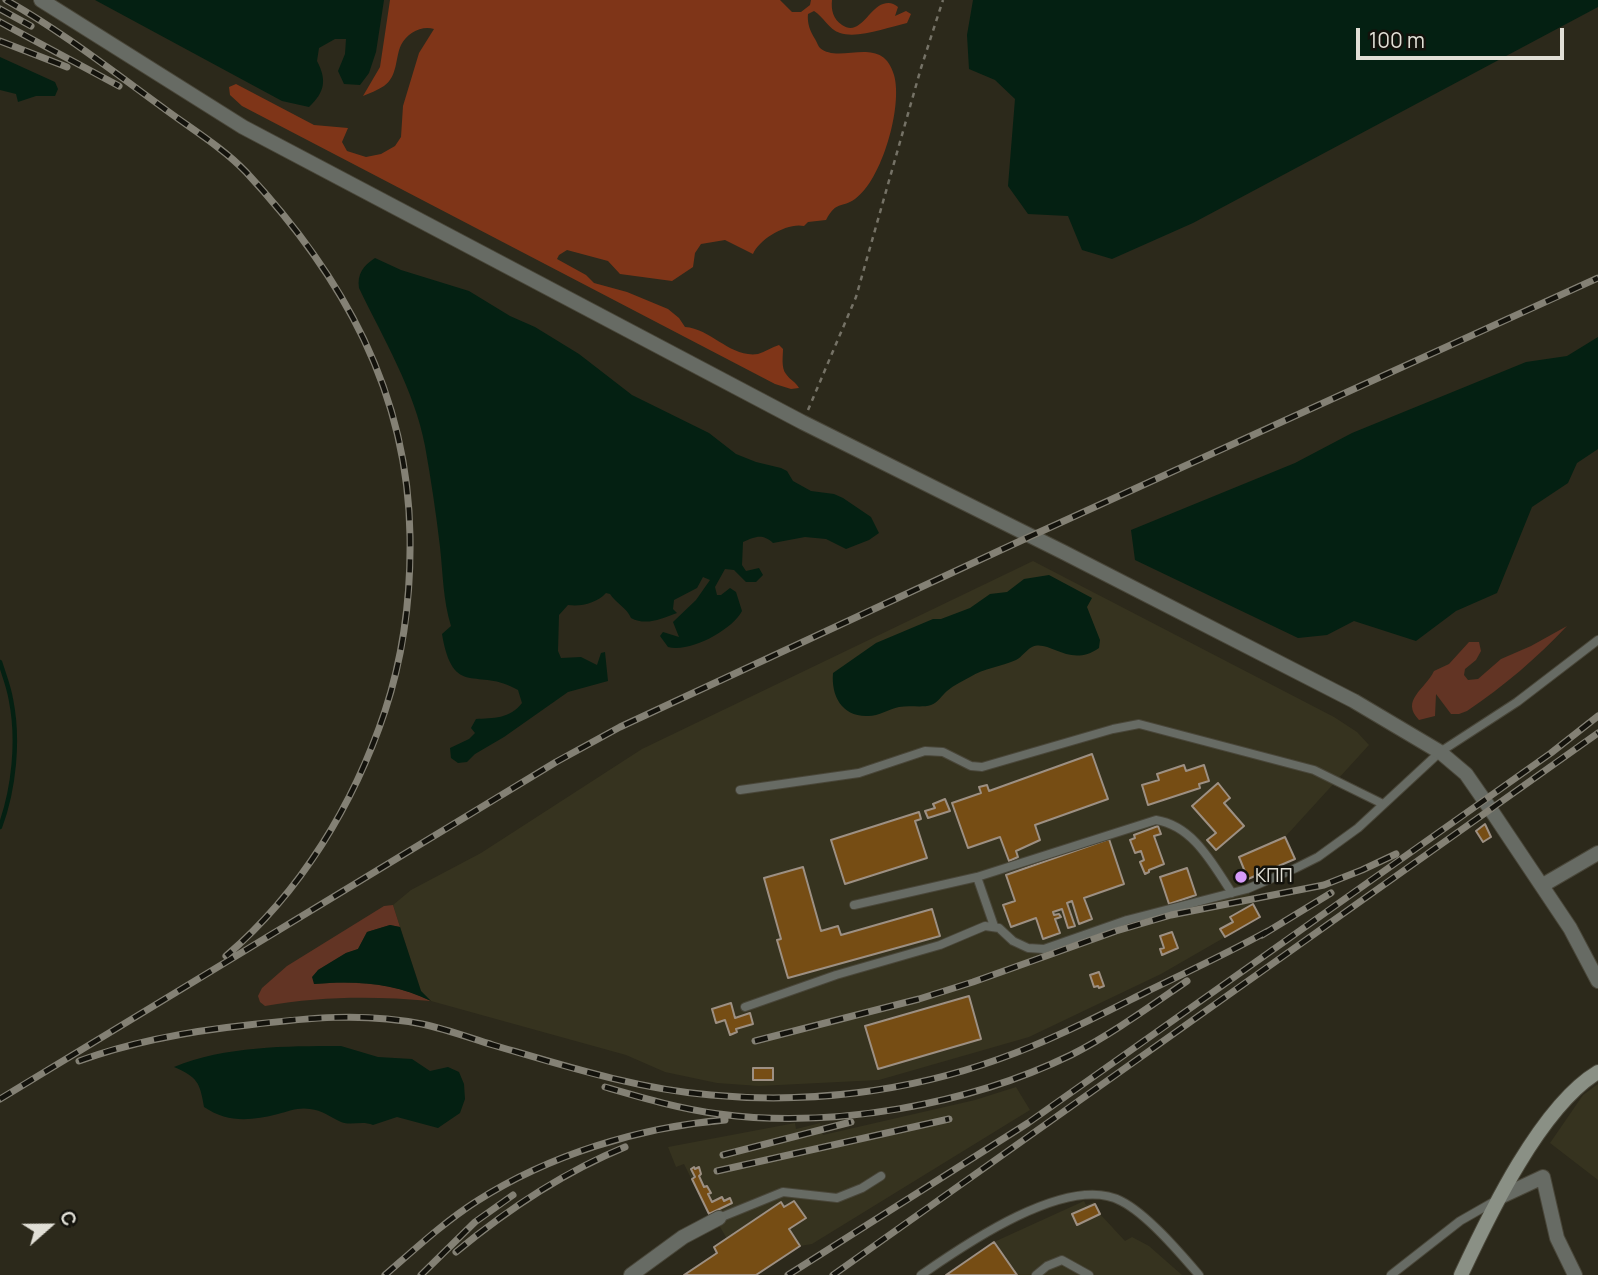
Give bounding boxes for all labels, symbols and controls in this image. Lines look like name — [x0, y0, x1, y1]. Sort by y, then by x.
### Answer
scale bar — [1360, 14, 1568, 58]
text: 100 m — [1369, 26, 1425, 54]
place label: КПП — [1255, 866, 1293, 888]
marker: КПП — [1233, 869, 1249, 885]
north arrow — [14, 1191, 84, 1261]
text: С — [54, 1207, 83, 1230]

